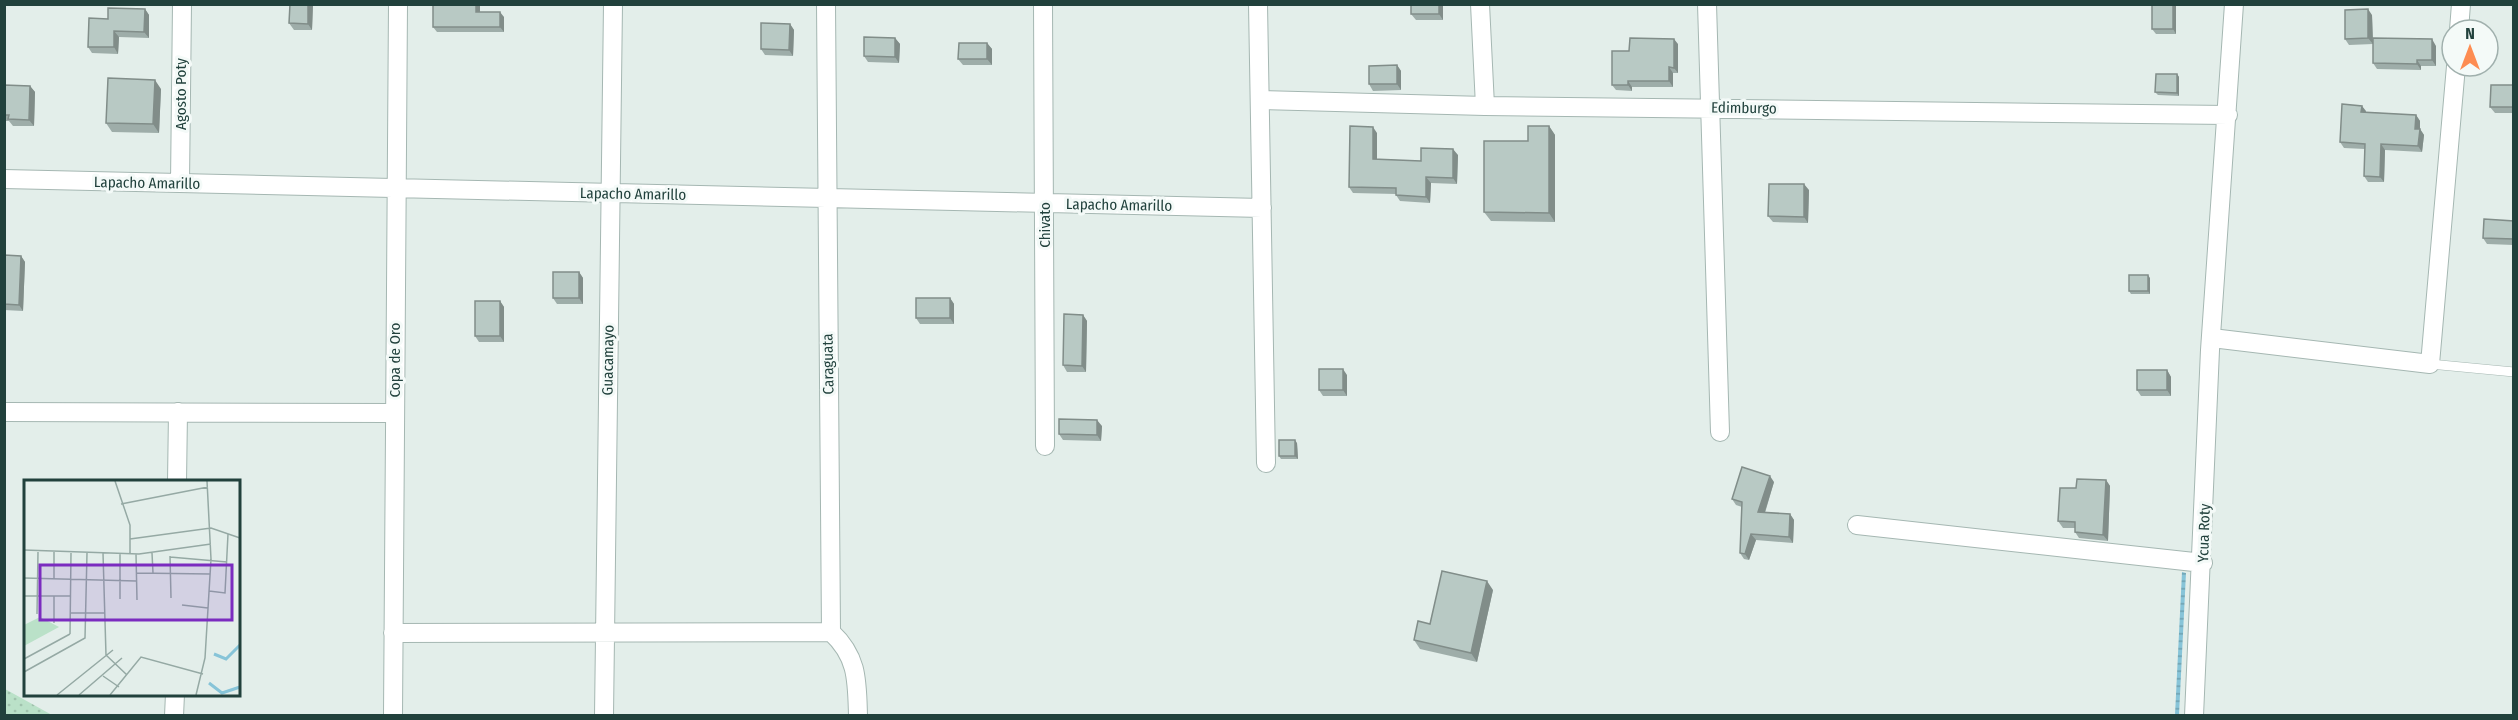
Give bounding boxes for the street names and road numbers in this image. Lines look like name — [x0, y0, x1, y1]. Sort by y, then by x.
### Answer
street label: Agosto Poty — [172, 58, 190, 130]
street label: Edimburgo — [1711, 98, 1777, 118]
street label: Lapacho Amarillo — [94, 173, 200, 193]
street label: Lapacho Amarillo — [580, 184, 686, 204]
street label: Lapacho Amarillo — [1066, 195, 1172, 215]
street label: Chivato — [1036, 202, 1054, 248]
street label: Copa de Oro — [386, 322, 404, 398]
street label: Guacamayo — [598, 324, 618, 395]
street label: Caraguata — [818, 333, 838, 395]
street label: Ycua Roty — [2194, 503, 2214, 563]

